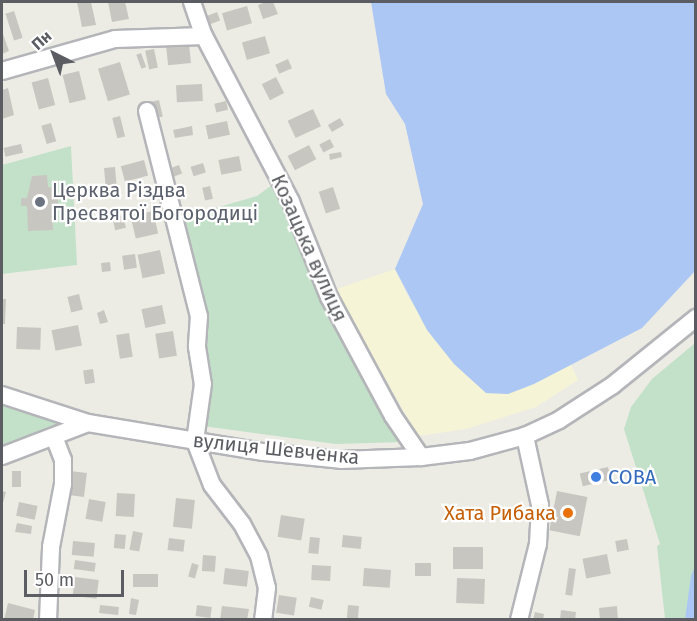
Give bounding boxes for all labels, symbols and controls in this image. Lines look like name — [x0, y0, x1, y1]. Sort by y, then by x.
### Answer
north arrow — [24, 24, 84, 84]
text: Пн — [28, 27, 55, 54]
street label: Козацька вулиця — [266, 171, 352, 325]
place label: Церква Різдва Пресвятої Богородиці — [52, 178, 258, 225]
marker: Церква Різдва Пресвятої Богородиці — [33, 195, 47, 209]
street label: вулиця Шевченка — [192, 428, 360, 470]
place label: СОВА — [608, 465, 656, 489]
marker: СОВА — [589, 470, 603, 484]
place label: Хата Рибака — [444, 501, 556, 525]
marker: Хата Рибака — [561, 506, 575, 520]
scale bar — [27, 558, 128, 596]
text: 50 m — [35, 569, 74, 591]

